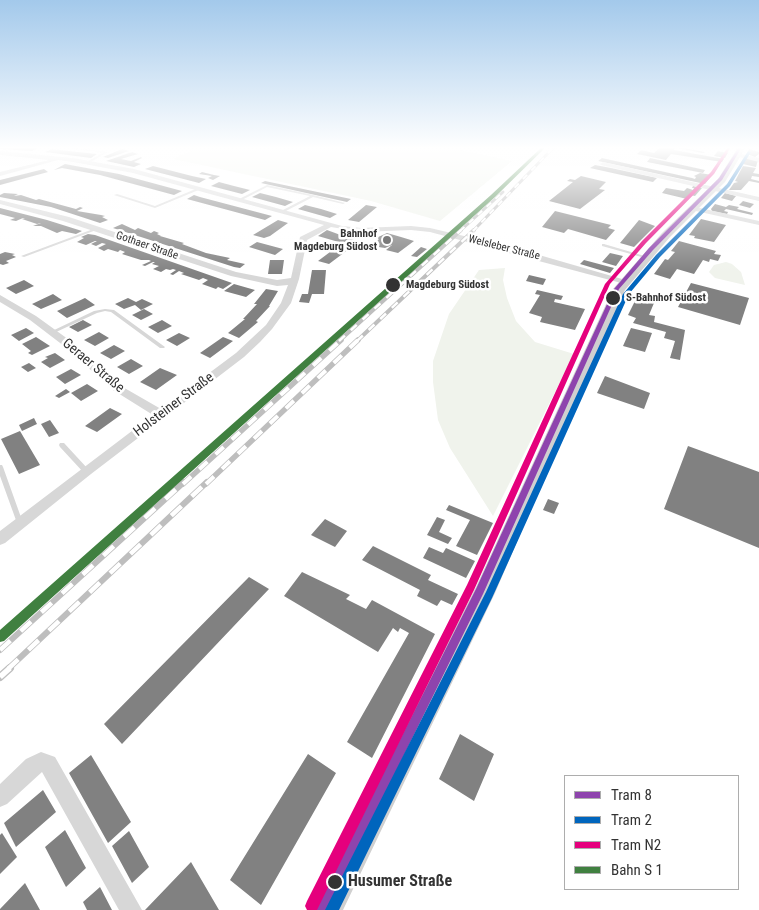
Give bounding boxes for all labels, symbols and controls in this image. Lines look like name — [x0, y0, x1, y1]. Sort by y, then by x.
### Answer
place label: Bahnhof Magdeburg Südost — [294, 227, 377, 253]
street label: Gothaer Straße — [114, 229, 180, 263]
street label: Welsleber Straße — [467, 233, 541, 263]
marker: Bahnhof Magdeburg Südost — [381, 234, 393, 246]
marker: Magdeburg Südost — [384, 276, 402, 294]
place label: Magdeburg Südost — [406, 278, 489, 292]
marker: S-Bahnhof Südost — [604, 289, 622, 307]
place label: S-Bahnhof Südost — [626, 291, 706, 305]
street label: Geraer Straße — [59, 335, 127, 397]
street label: Holsteiner Straße — [131, 369, 217, 441]
legend — [564, 775, 739, 890]
text: Tram 8 — [611, 786, 652, 804]
text: Tram 2 — [611, 811, 652, 829]
text: Tram N2 — [611, 836, 661, 854]
text: Bahn S 1 — [611, 861, 663, 879]
place label: Husumer Straße — [348, 872, 452, 892]
marker: Husumer Straße — [326, 873, 344, 891]

